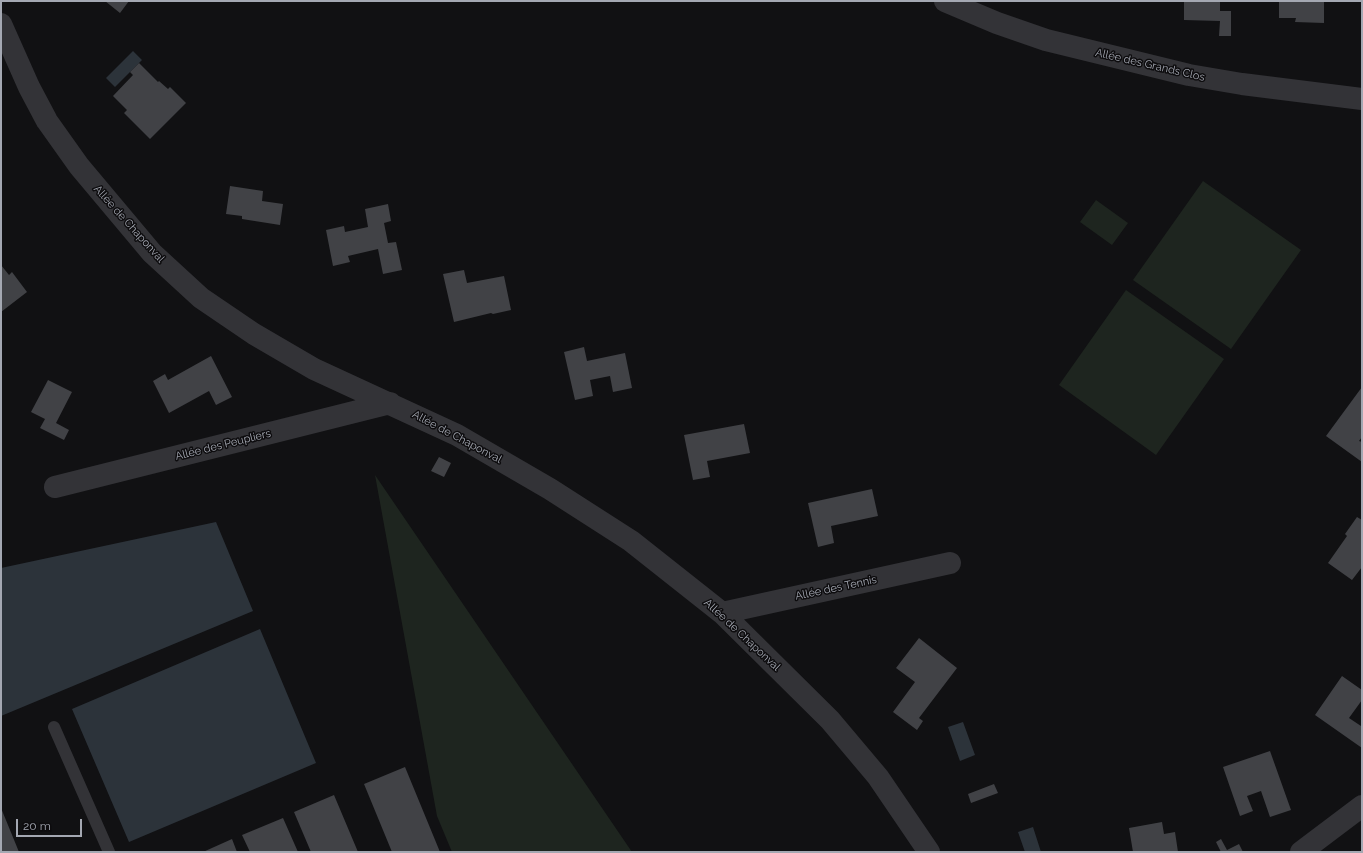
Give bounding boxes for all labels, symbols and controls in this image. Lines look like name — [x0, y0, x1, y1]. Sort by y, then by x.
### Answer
street label: Allée des Grands Clos — [1094, 46, 1206, 84]
street label: Allée de Chaponval — [91, 183, 167, 265]
street label: Allée de Chaponval — [410, 408, 504, 466]
street label: Allée des Peupliers — [174, 427, 272, 463]
street label: Allée des Tennis — [794, 573, 878, 603]
street label: Allée de Chaponval — [701, 596, 783, 674]
scale bar — [18, 811, 84, 837]
text: 20 m — [23, 819, 51, 833]

